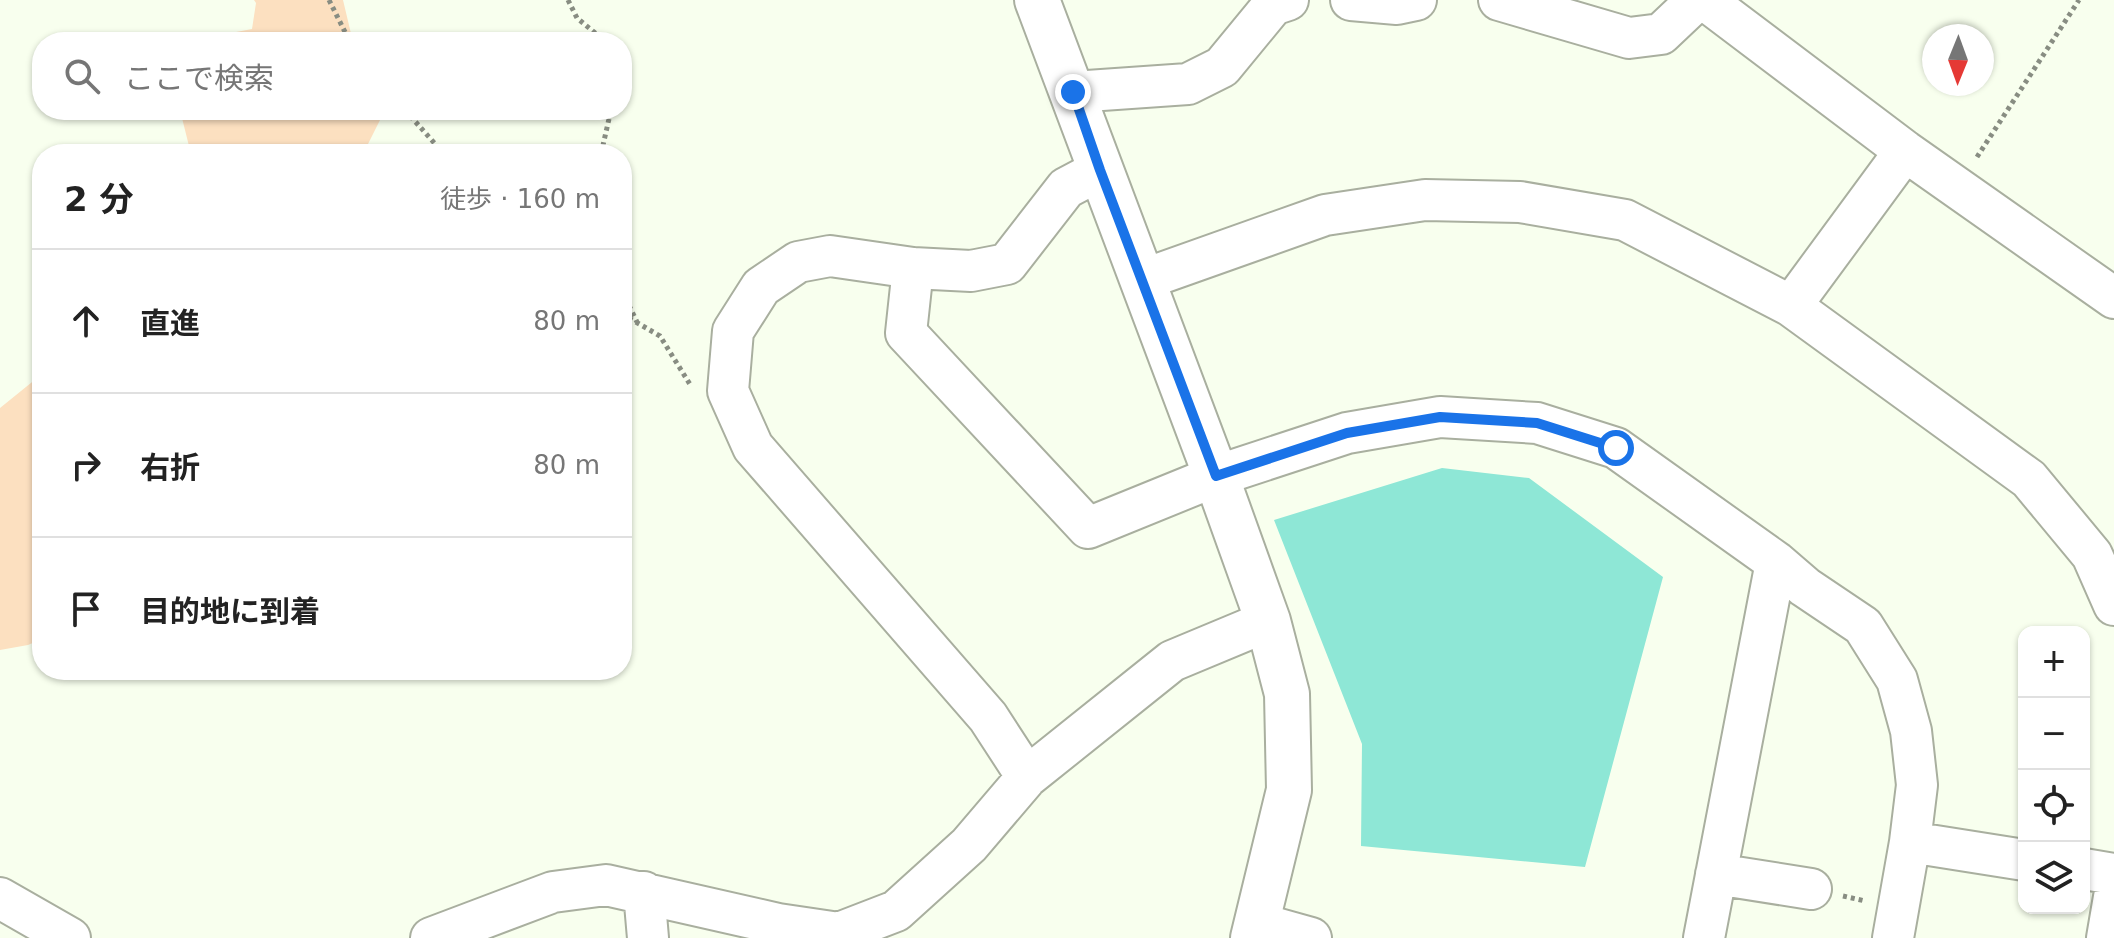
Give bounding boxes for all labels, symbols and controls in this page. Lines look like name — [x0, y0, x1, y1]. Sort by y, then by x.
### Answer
north arrow — [1922, 24, 1994, 96]
search box — [32, 32, 632, 120]
icon: search — [60, 54, 104, 98]
text: ここで検索 — [124, 61, 274, 96]
route end — [1055, 74, 1091, 110]
text: 2 分 — [64, 179, 134, 219]
text: 徒歩 · 160 m — [440, 184, 600, 214]
icon: ahead — [64, 299, 108, 343]
text: 直進 — [140, 306, 200, 341]
text: 80 m — [533, 306, 600, 336]
route start — [1598, 430, 1634, 466]
icon: right — [64, 443, 108, 487]
text: 右折 — [140, 450, 200, 485]
text: 80 m — [533, 450, 600, 480]
icon: arrive — [64, 587, 108, 631]
text: 目的地に到着 — [140, 594, 320, 629]
map controls — [2018, 626, 2090, 914]
button: + — [2018, 626, 2090, 698]
button: − — [2018, 698, 2090, 770]
button: locate — [2018, 770, 2090, 842]
button: layers — [2018, 842, 2090, 914]

